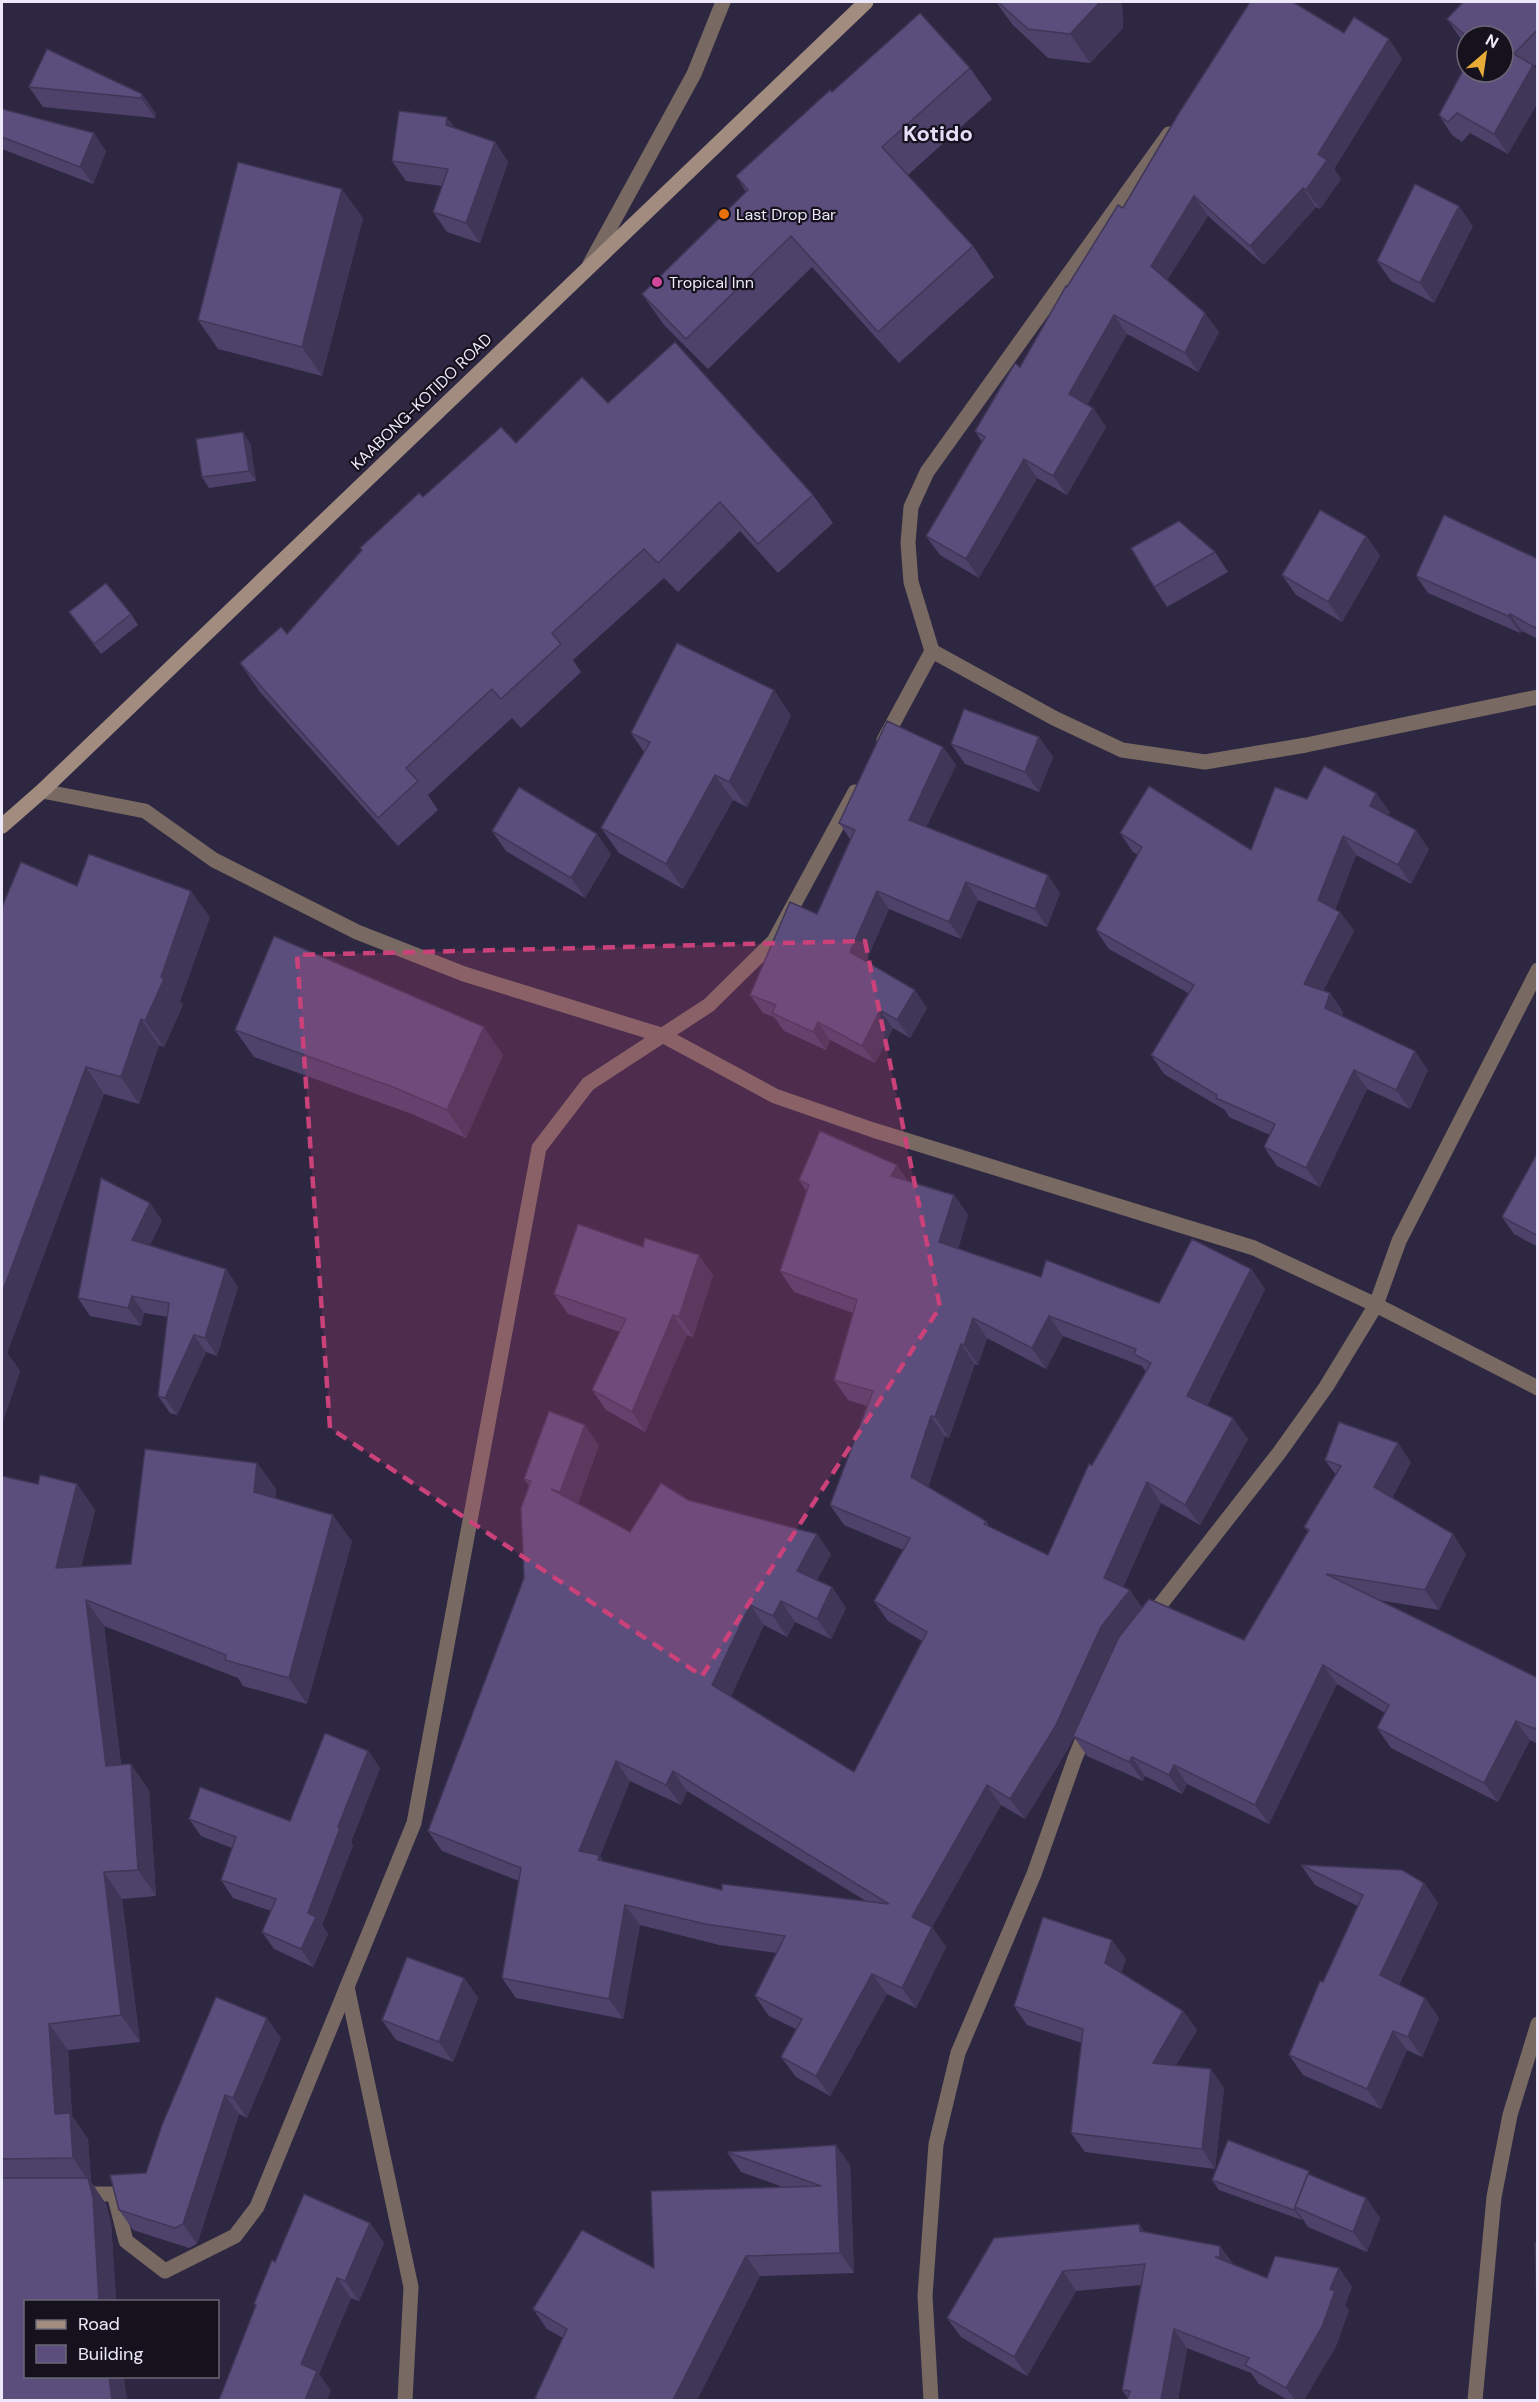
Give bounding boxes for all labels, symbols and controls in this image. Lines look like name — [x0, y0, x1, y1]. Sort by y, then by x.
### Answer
north arrow — [1455, 24, 1515, 84]
text: N — [1482, 29, 1502, 53]
district label: Kotido — [903, 119, 973, 148]
place label: Last Drop Bar — [736, 204, 836, 225]
marker: Last Drop Bar — [717, 207, 731, 221]
place label: Tropical Inn — [669, 272, 754, 293]
marker: Tropical Inn — [650, 275, 664, 289]
street label: KAABONG-KOTIDO ROAD — [346, 328, 496, 474]
legend — [24, 2300, 219, 2378]
text: Road — [78, 2312, 120, 2336]
text: Building — [78, 2342, 143, 2366]

